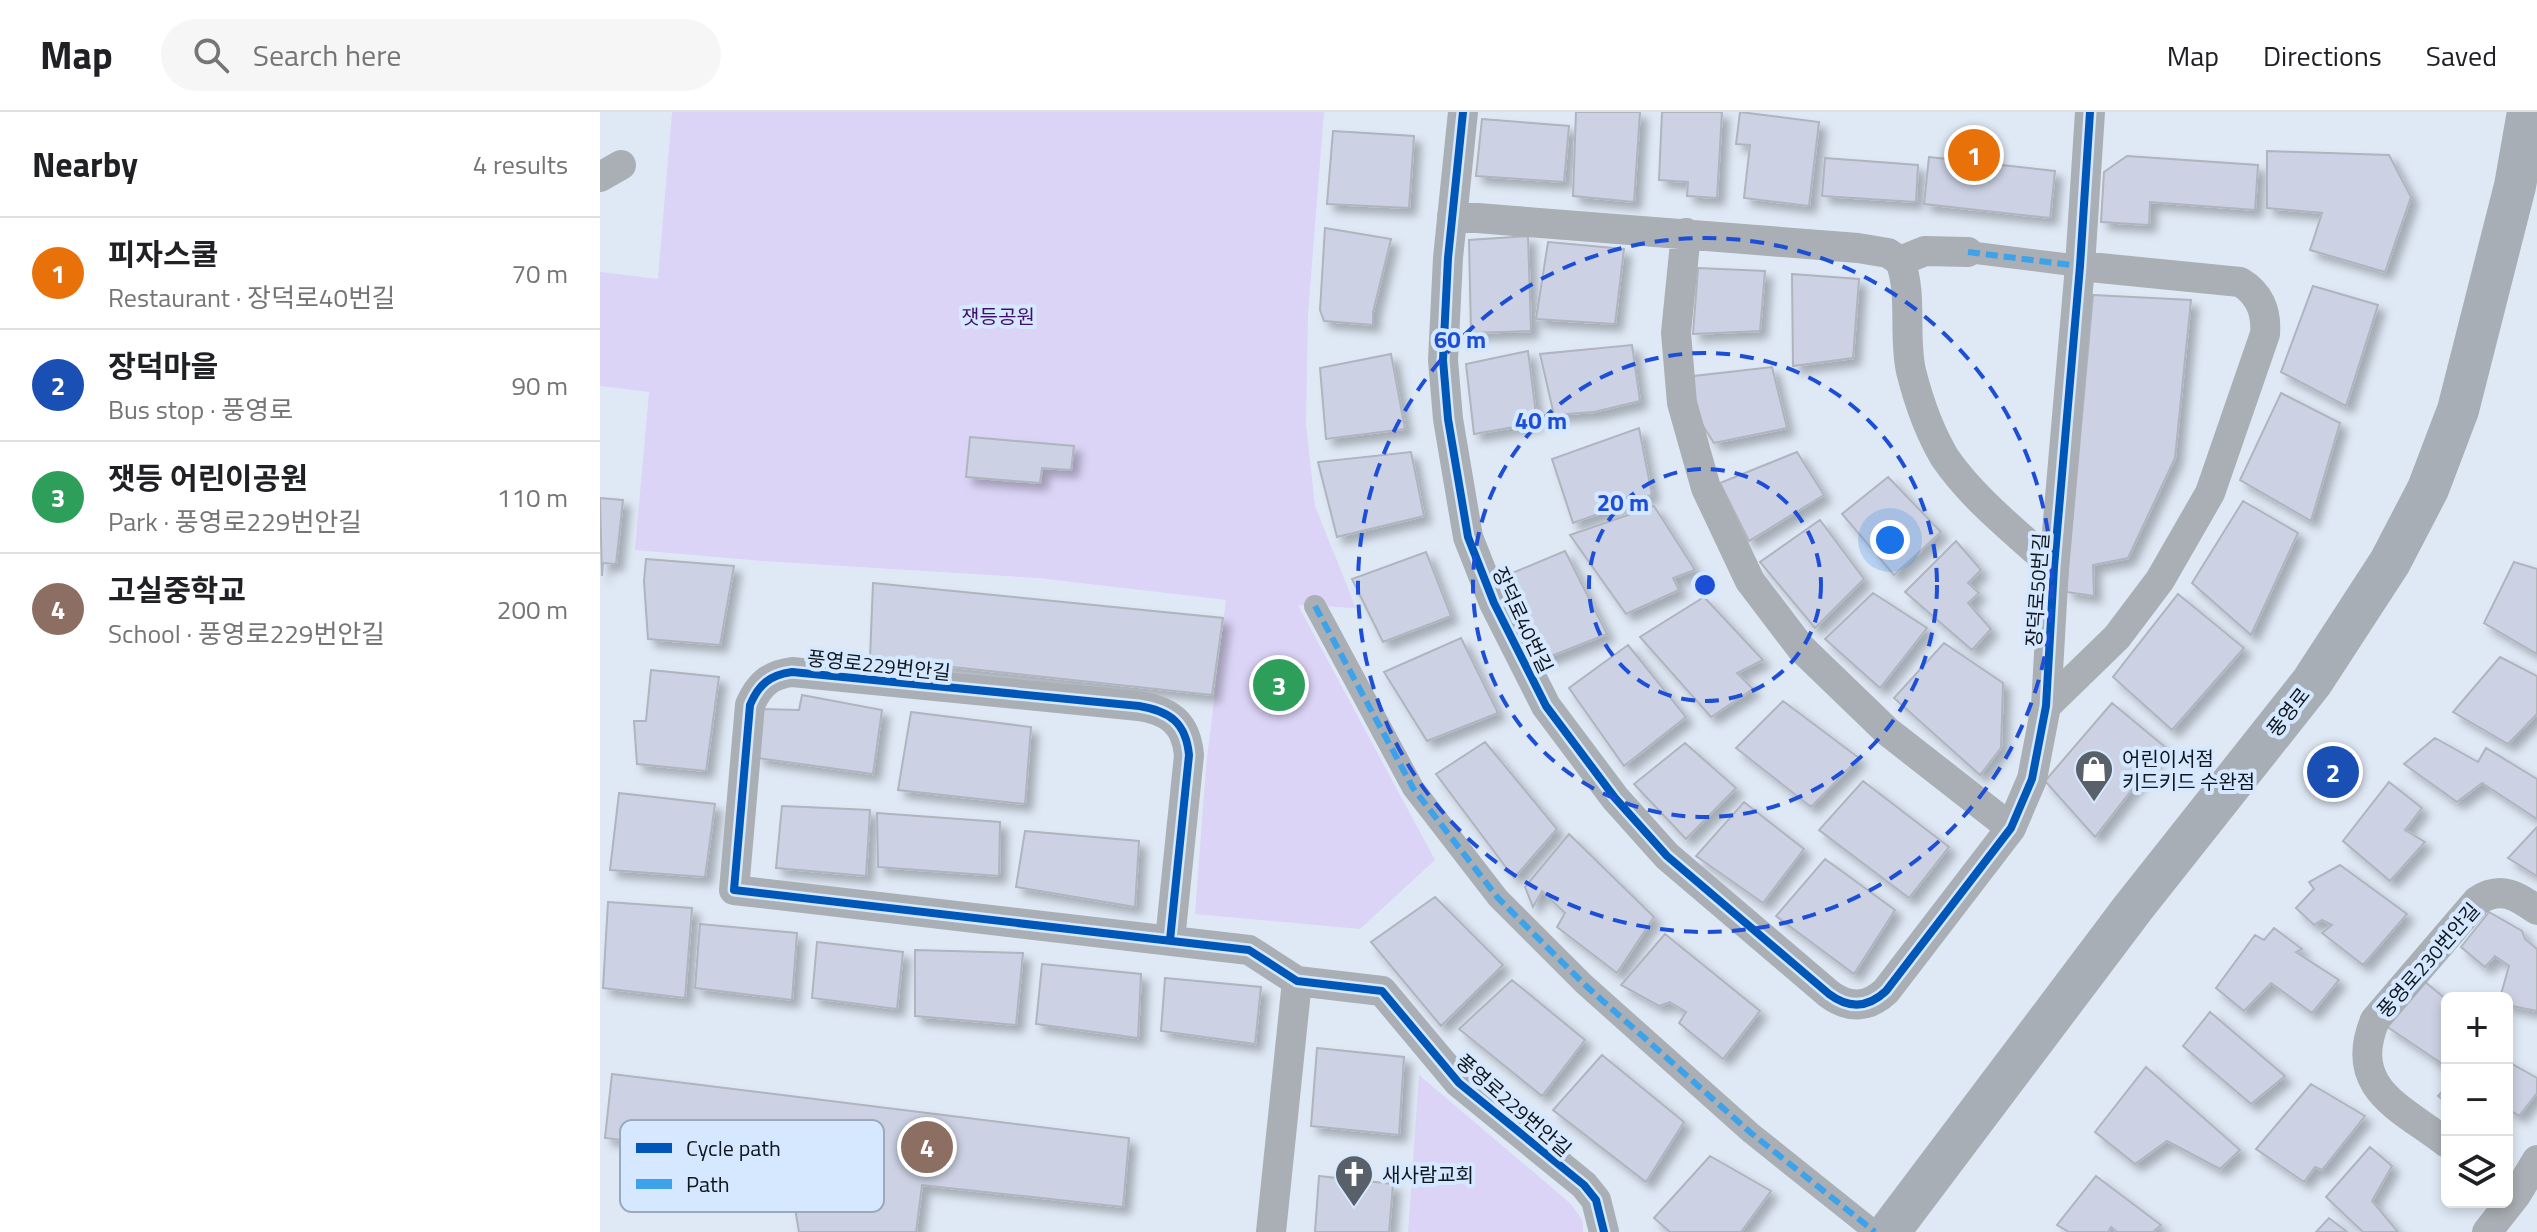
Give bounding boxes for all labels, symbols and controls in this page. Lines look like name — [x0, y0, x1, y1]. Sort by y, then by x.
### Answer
search box — [161, 19, 721, 91]
text: Map — [40, 26, 113, 84]
text: Search here — [253, 32, 402, 78]
icon: search — [189, 33, 233, 77]
text: Map — [2167, 34, 2219, 77]
text: Directions — [2263, 34, 2382, 77]
text: Saved — [2426, 34, 2497, 77]
pin: 1 — [1948, 125, 2000, 185]
text: Nearby — [32, 138, 138, 190]
text: 4 results — [473, 145, 568, 184]
text: 피자스쿨 — [108, 231, 218, 277]
text: 1 — [51, 254, 65, 293]
text: 70 m — [511, 254, 568, 293]
text: Restaurant · 장덕로40번길 — [108, 278, 396, 317]
park label: 잿등공원 — [961, 301, 1035, 332]
text: 60 m — [1434, 321, 1486, 357]
text: 장덕마을 — [108, 343, 218, 389]
text: 2 — [51, 366, 65, 405]
text: 90 m — [511, 366, 568, 405]
text: Bus stop · 풍영로 — [108, 390, 293, 429]
text: 40 m — [1515, 402, 1567, 438]
text: 잿등 어린이공원 — [108, 455, 308, 501]
text: 3 — [51, 478, 65, 517]
text: 110 m — [497, 478, 568, 517]
text: 20 m — [1597, 484, 1649, 520]
text: Park · 풍영로229번안길 — [108, 502, 362, 541]
your location — [1870, 520, 1910, 560]
street label: 장덕로50번길 — [2018, 532, 2056, 648]
street label: 장덕로40번길 — [1485, 562, 1561, 678]
text: 고실중학교 — [108, 567, 246, 613]
centre of rings — [1691, 571, 1719, 599]
text: 4 — [51, 590, 65, 629]
text: 200 m — [497, 590, 568, 629]
text: School · 풍영로229번안길 — [108, 614, 385, 653]
street label: 풍영로229번안길 — [806, 642, 952, 688]
pin: 3 — [1253, 655, 1305, 715]
street label: 풍영로 — [2259, 681, 2317, 743]
pin: 2 — [2307, 742, 2359, 802]
place label: 어린이서점 키드키드 수완점 — [2122, 743, 2255, 797]
shop icon: 어린이서점 키드키드 수완점 — [2073, 748, 2115, 803]
street label: 풍영로230번안길 — [2369, 895, 2487, 1025]
map controls — [2441, 992, 2513, 1208]
button: + — [2441, 992, 2513, 1064]
street label: 풍영로229번안길 — [1449, 1046, 1579, 1164]
button: − — [2441, 1064, 2513, 1136]
pin: 4 — [901, 1117, 953, 1177]
legend — [620, 1120, 884, 1212]
text: Cycle path — [686, 1131, 781, 1165]
button: layers — [2441, 1136, 2513, 1208]
church icon: 새사람교회 — [1333, 1153, 1375, 1208]
place label: 새사람교회 — [1382, 1159, 1474, 1190]
text: Path — [686, 1167, 730, 1201]

